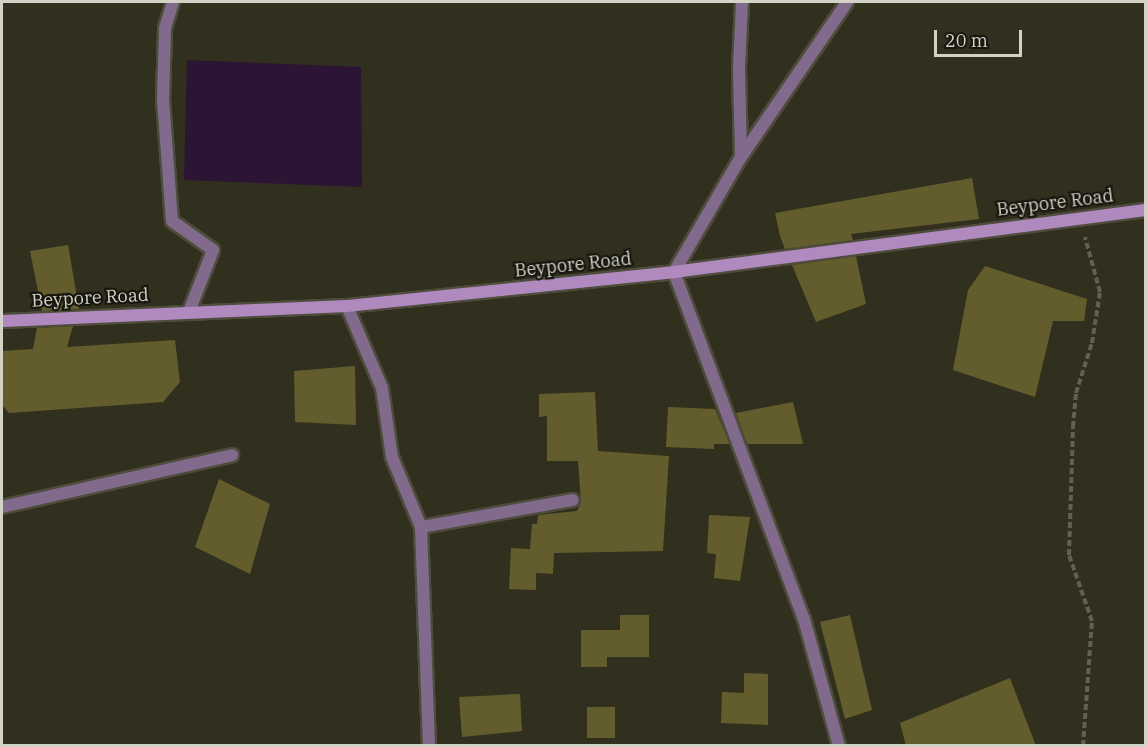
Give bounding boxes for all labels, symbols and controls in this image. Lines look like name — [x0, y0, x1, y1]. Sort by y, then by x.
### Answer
scale bar — [937, 18, 1026, 56]
text: 20 m — [945, 29, 988, 52]
street label: Beypore Road — [995, 185, 1115, 221]
street label: Beypore Road — [514, 248, 632, 282]
street label: Beypore Road — [31, 284, 149, 312]

